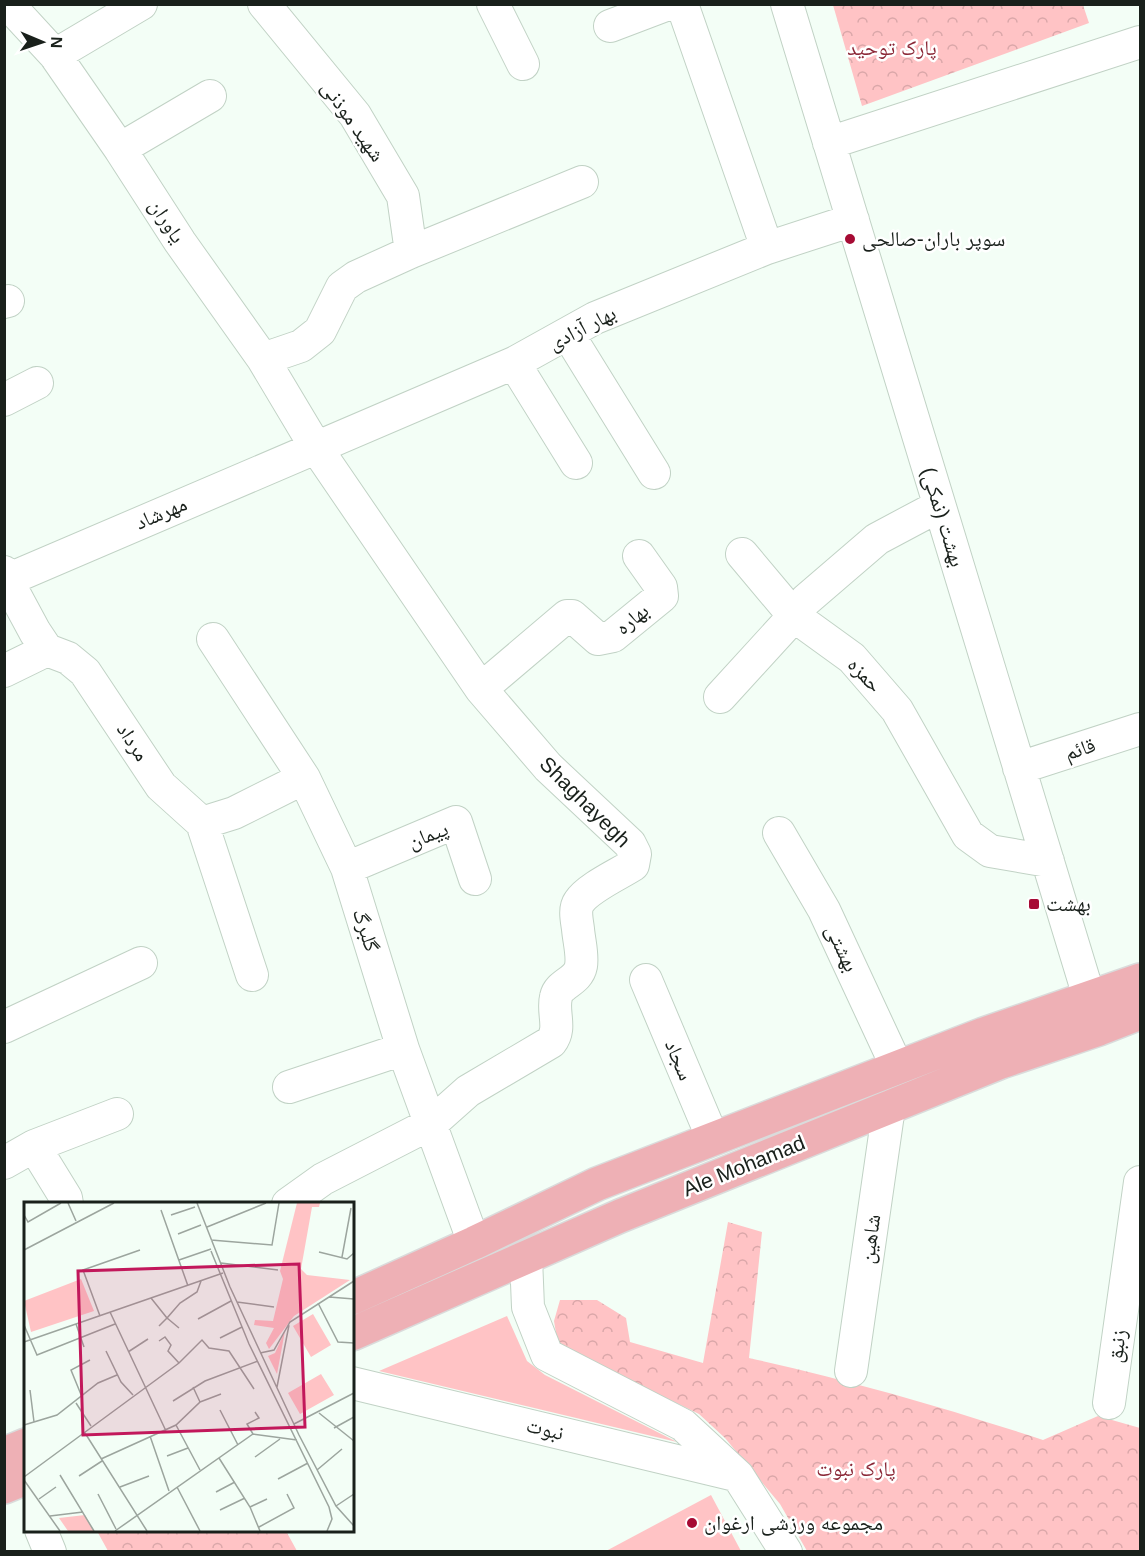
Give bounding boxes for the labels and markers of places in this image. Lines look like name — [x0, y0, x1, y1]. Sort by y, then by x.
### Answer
place label: سوپر باران-صالحی — [862, 227, 1005, 252]
marker: سوپر باران-صالحی — [843, 232, 857, 246]
place label: بهشت — [1046, 892, 1091, 916]
marker: بهشت — [1027, 897, 1041, 911]
place label: مجموعه ورزشی ارغوان — [704, 1511, 883, 1536]
marker: مجموعه ورزشی ارغوان — [685, 1516, 699, 1530]

